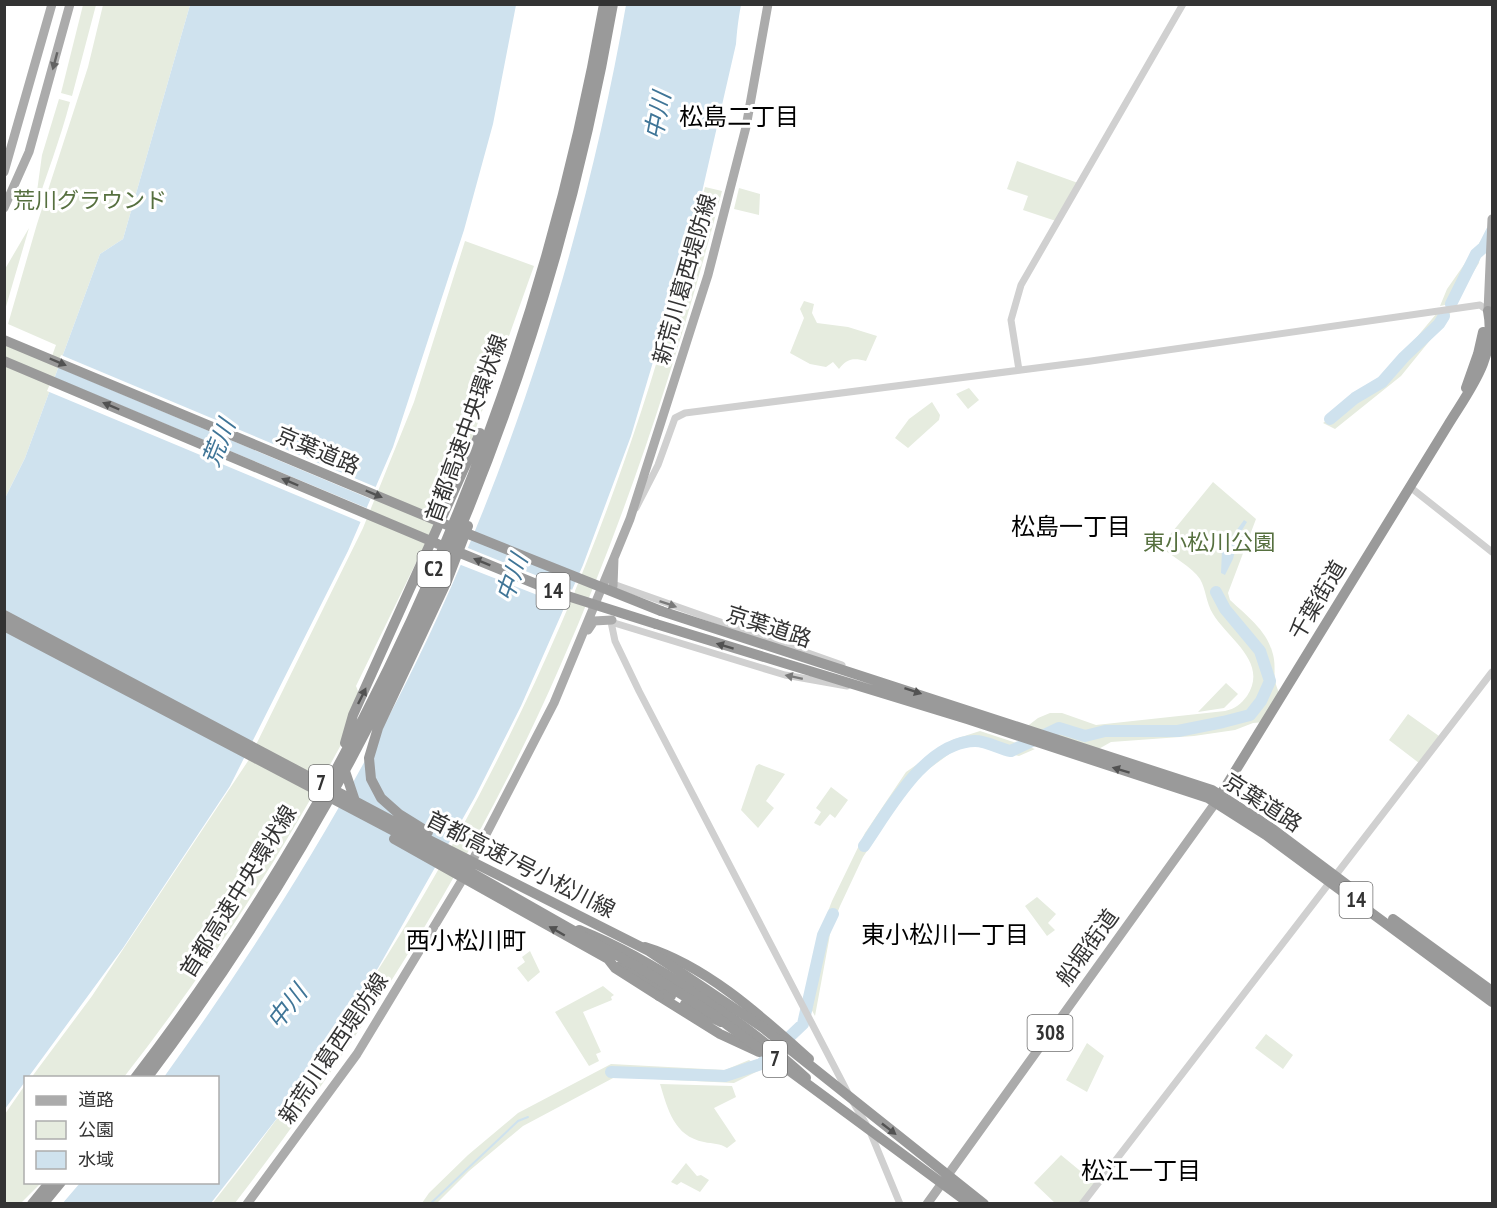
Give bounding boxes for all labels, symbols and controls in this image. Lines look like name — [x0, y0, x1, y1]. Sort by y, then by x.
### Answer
one-way arrow — [50, 52, 60, 70]
water label: 中川 — [638, 86, 678, 142]
district label: 松島二丁目 — [679, 101, 799, 132]
park label: 荒川グラウンド — [13, 186, 167, 214]
street label: 新荒川葛西堤防線 — [646, 191, 722, 367]
street label: 首都高速中央環状線 — [419, 330, 513, 526]
one-way arrow — [50, 357, 68, 367]
one-way arrow — [101, 401, 119, 411]
water label: 荒川 — [195, 412, 243, 471]
street label: 京葉道路 — [272, 420, 364, 480]
one-way arrow — [281, 477, 299, 487]
one-way arrow — [365, 490, 383, 499]
district label: 松島一丁目 — [1011, 511, 1131, 542]
park label: 東小松川公園 — [1143, 528, 1275, 556]
water label: 中川 — [489, 547, 535, 606]
road number: C2 — [418, 551, 450, 587]
street label: 千葉街道 — [1282, 555, 1352, 645]
one-way arrow — [473, 557, 491, 566]
road number: 14 — [536, 573, 570, 609]
street label: 京葉道路 — [723, 599, 815, 653]
one-way arrow — [659, 600, 677, 610]
one-way arrow — [716, 641, 734, 650]
one-way arrow — [785, 672, 804, 681]
one-way arrow — [904, 687, 922, 696]
one-way arrow — [358, 688, 367, 705]
road number: 7 — [309, 765, 333, 801]
one-way arrow — [1112, 765, 1130, 774]
street label: 京葉道路 — [1218, 766, 1308, 838]
street label: 首都高速中央環状線 — [174, 800, 302, 982]
street label: 首都高速7号小松川線 — [422, 804, 620, 924]
road number: 14 — [1340, 882, 1372, 918]
street label: 船堀街道 — [1050, 903, 1124, 991]
district label: 東小松川一丁目 — [861, 919, 1029, 950]
district label: 西小松川町 — [406, 925, 526, 956]
one-way arrow — [549, 926, 566, 936]
street label: 新荒川葛西堤防線 — [272, 967, 394, 1129]
water label: 中川 — [260, 976, 315, 1035]
road number: 308 — [1028, 1015, 1072, 1051]
road number: 7 — [763, 1041, 787, 1077]
legend — [24, 1076, 219, 1184]
text: 道路 — [78, 1088, 114, 1111]
text: 公園 — [78, 1118, 114, 1141]
one-way arrow — [881, 1122, 897, 1135]
text: 水域 — [78, 1148, 114, 1171]
district label: 松江一丁目 — [1081, 1155, 1201, 1186]

